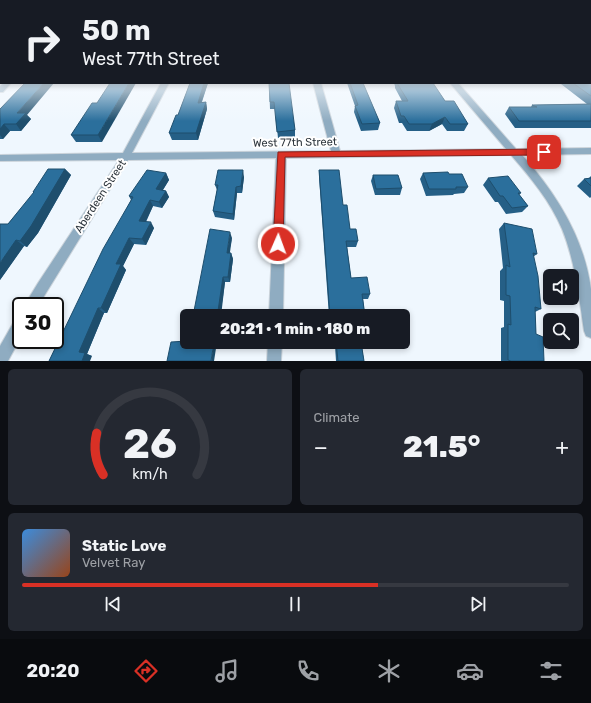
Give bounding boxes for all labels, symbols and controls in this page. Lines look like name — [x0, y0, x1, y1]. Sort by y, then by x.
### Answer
text: 50 m — [82, 14, 151, 47]
icon: right — [16, 16, 68, 68]
text: West 77th Street — [82, 48, 220, 70]
street label: West 77th Street — [253, 135, 338, 150]
pin — [527, 135, 561, 169]
icon: arrive — [533, 141, 555, 163]
street label: Aberdeen Street — [72, 157, 129, 235]
position arrow — [257, 223, 299, 265]
map controls — [543, 269, 579, 349]
button: sound — [543, 269, 579, 305]
speed limit sign: 30 — [12, 297, 64, 349]
button: search — [543, 313, 579, 349]
text: 20:21 · 1 min · 180 m — [220, 320, 370, 338]
text: Climate — [314, 410, 360, 425]
text: 26 — [123, 419, 177, 468]
text: 21.5° — [403, 429, 480, 465]
text: − — [314, 434, 328, 461]
text: + — [555, 434, 569, 461]
text: km/h — [132, 466, 168, 483]
text: Static Love — [82, 537, 166, 555]
text: Velvet Ray — [82, 555, 145, 570]
icon: previous — [102, 593, 124, 615]
icon: pause — [284, 593, 306, 615]
icon: next — [467, 593, 489, 615]
icon: directions — [132, 657, 160, 685]
icon: music — [213, 657, 241, 685]
icon: phone — [294, 657, 322, 685]
icon: climate — [375, 657, 403, 685]
icon: car — [456, 657, 484, 685]
icon: filters — [537, 657, 565, 685]
text: 20:20 — [26, 660, 80, 682]

